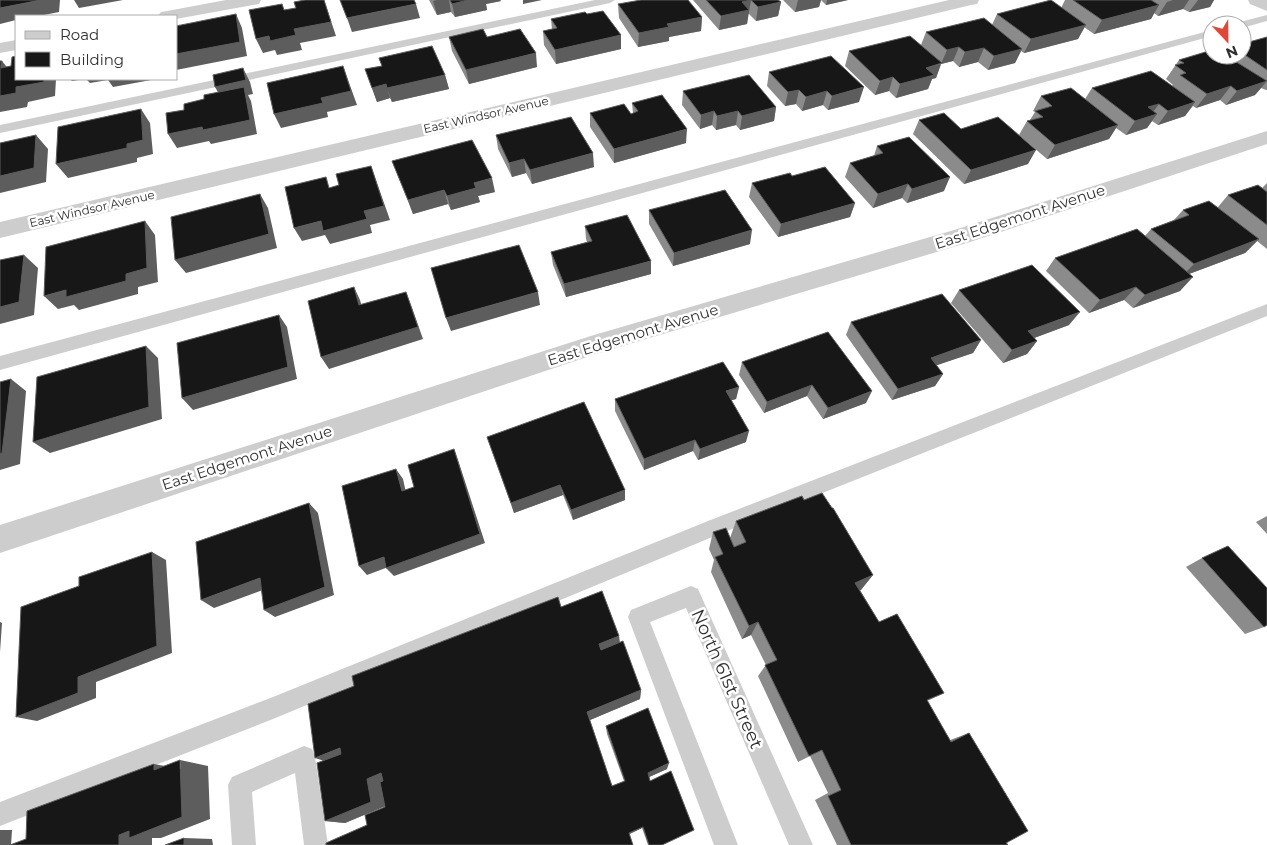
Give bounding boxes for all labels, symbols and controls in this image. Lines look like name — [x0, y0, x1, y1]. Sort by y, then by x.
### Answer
legend — [15, 15, 178, 80]
north arrow — [1202, 15, 1252, 65]
text: Road — [60, 25, 99, 44]
text: N — [1223, 42, 1240, 63]
text: Building — [60, 50, 124, 69]
street label: East Windsor Avenue — [422, 93, 550, 136]
street label: East Edgemont Avenue — [932, 180, 1107, 253]
street label: East Windsor Avenue — [28, 187, 156, 230]
street label: East Edgemont Avenue — [545, 299, 721, 370]
street label: East Edgemont Avenue — [159, 421, 334, 494]
street label: North 61st Street — [686, 606, 768, 752]

